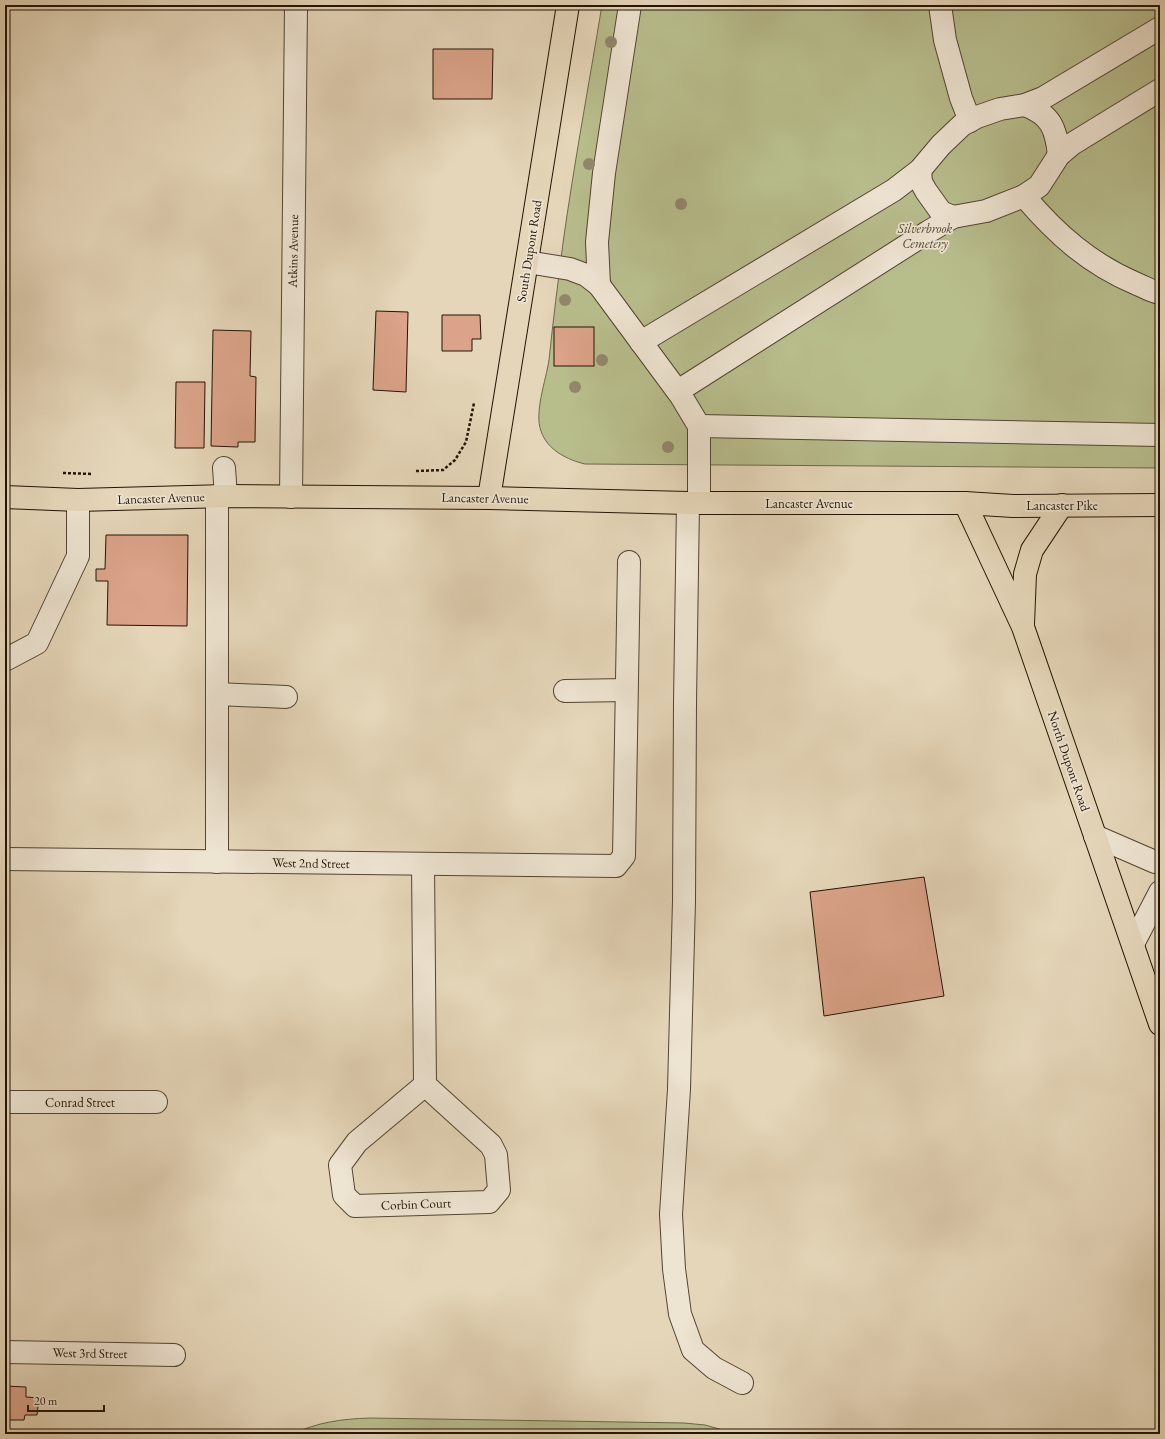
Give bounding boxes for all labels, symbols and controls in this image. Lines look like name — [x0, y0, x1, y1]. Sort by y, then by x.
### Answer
street label: South Dupont Road — [513, 198, 546, 303]
street label: Atkins Avenue — [284, 214, 302, 289]
park label: Silverbrook Cemetery — [897, 220, 952, 252]
street label: Lancaster Avenue — [117, 488, 205, 508]
street label: Lancaster Avenue — [441, 489, 529, 507]
street label: Lancaster Avenue — [765, 495, 853, 512]
street label: Lancaster Pike — [1026, 497, 1098, 514]
street label: North Dupont Road — [1044, 709, 1094, 814]
street label: West 2nd Street — [272, 854, 350, 872]
street label: Conrad Street — [45, 1094, 115, 1111]
street label: Corbin Court — [381, 1194, 451, 1214]
street label: West 3rd Street — [52, 1344, 128, 1362]
scale bar — [28, 1387, 104, 1413]
text: 20 m — [34, 1393, 58, 1409]

